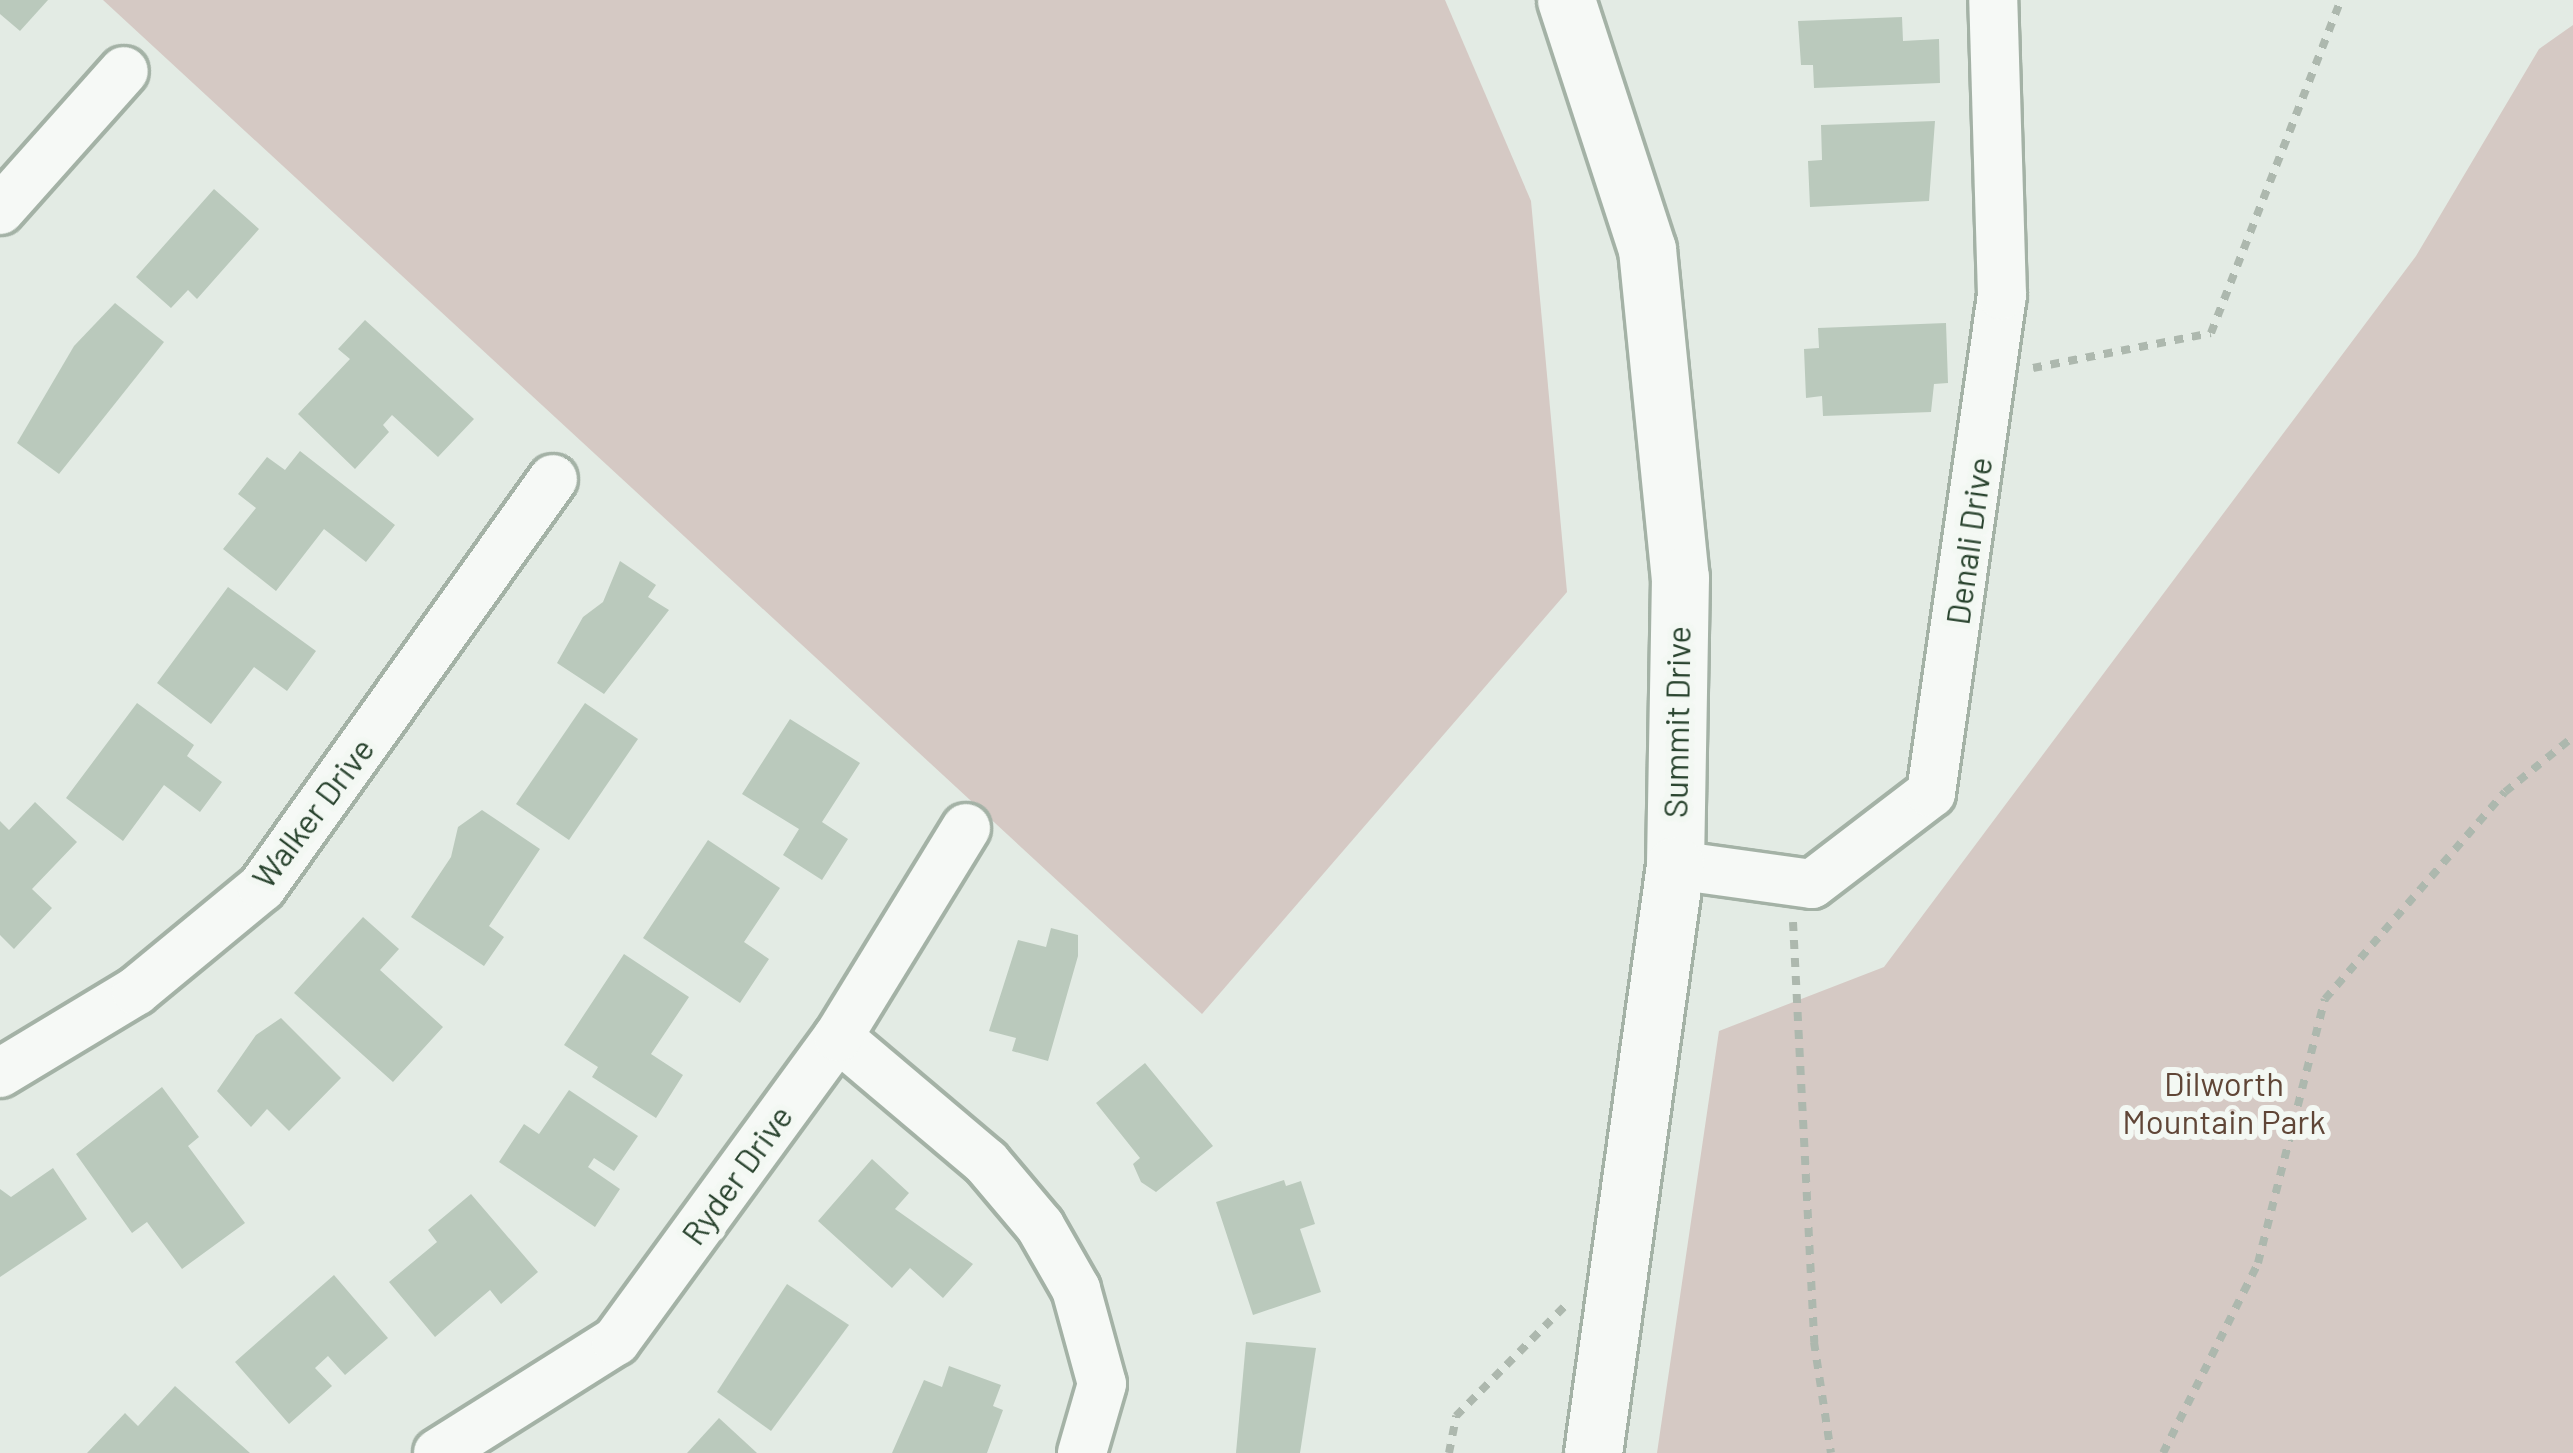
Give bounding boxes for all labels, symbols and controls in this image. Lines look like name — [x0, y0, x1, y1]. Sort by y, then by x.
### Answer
street label: Denali Drive — [1938, 455, 2000, 627]
street label: Summit Drive — [1656, 626, 1698, 818]
street label: Walker Drive — [244, 730, 382, 896]
park label: Dilworth Mountain Park — [2122, 1064, 2326, 1142]
street label: Ryder Drive — [673, 1098, 801, 1252]

